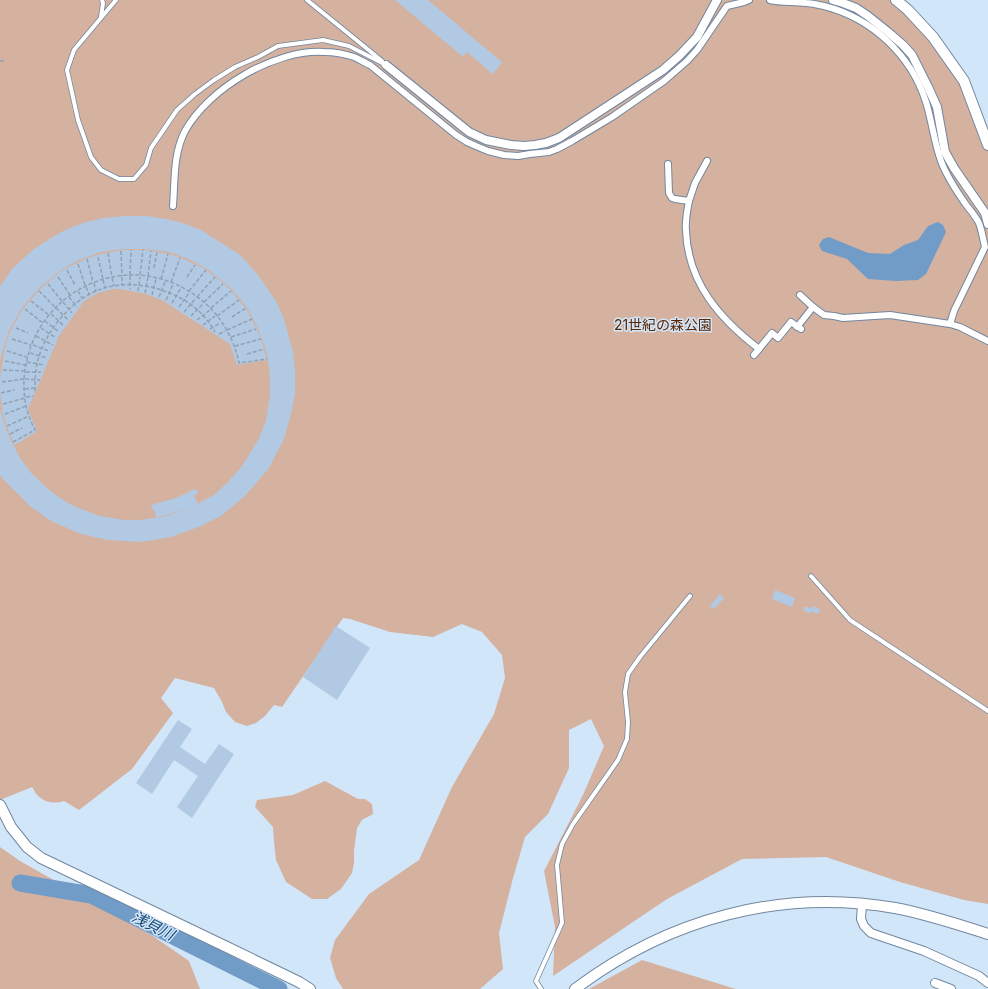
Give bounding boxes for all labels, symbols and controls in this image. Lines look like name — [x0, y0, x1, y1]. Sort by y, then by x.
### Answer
park label: 21世紀の森公園 — [614, 316, 712, 333]
water label: 浅貝川 — [129, 907, 179, 945]

